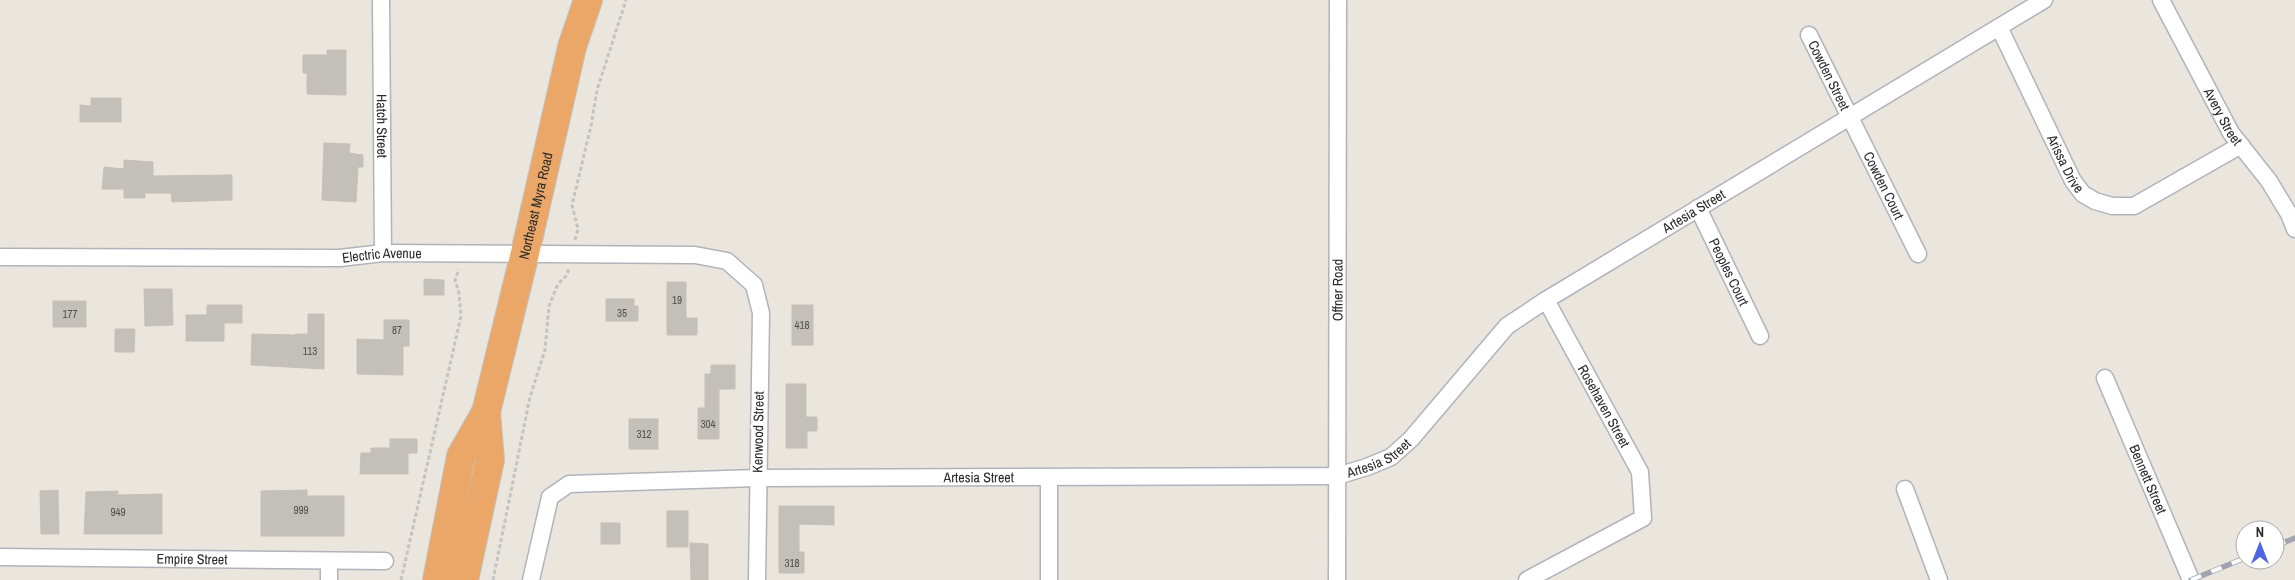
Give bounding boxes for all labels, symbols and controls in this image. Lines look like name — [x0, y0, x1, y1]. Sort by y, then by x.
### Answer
street label: Cowden Street — [1804, 37, 1854, 113]
street label: Avery Street — [2199, 84, 2246, 149]
street label: Hatch Street — [373, 94, 391, 158]
street label: Arissa Drive — [2043, 131, 2088, 197]
street label: Cowden Court — [1859, 149, 1908, 222]
street label: Northeast Myra Road — [515, 151, 557, 261]
street label: Artesia Street — [1658, 185, 1728, 237]
street label: Peoples Court — [1705, 235, 1753, 309]
street label: Electric Avenue — [341, 244, 422, 267]
street label: Offner Road — [1328, 259, 1347, 321]
house number: 19 — [672, 293, 682, 307]
house number: 35 — [617, 306, 627, 320]
house number: 177 — [62, 307, 78, 321]
house number: 418 — [794, 318, 810, 332]
house number: 87 — [392, 323, 402, 337]
house number: 113 — [303, 344, 317, 358]
street label: Rosehaven Street — [1574, 361, 1634, 451]
street label: Kenwood Street — [748, 391, 768, 473]
house number: 304 — [700, 417, 716, 431]
house number: 312 — [636, 427, 652, 441]
street label: Artesia Street — [1344, 435, 1415, 482]
street label: Bennett Street — [2125, 442, 2171, 517]
street label: Artesia Street — [943, 468, 1014, 486]
house number: 999 — [293, 503, 309, 517]
house number: 949 — [110, 505, 126, 519]
north arrow — [2235, 520, 2285, 570]
text: N — [2256, 523, 2264, 541]
street label: Empire Street — [156, 550, 228, 568]
house number: 318 — [784, 556, 800, 570]

